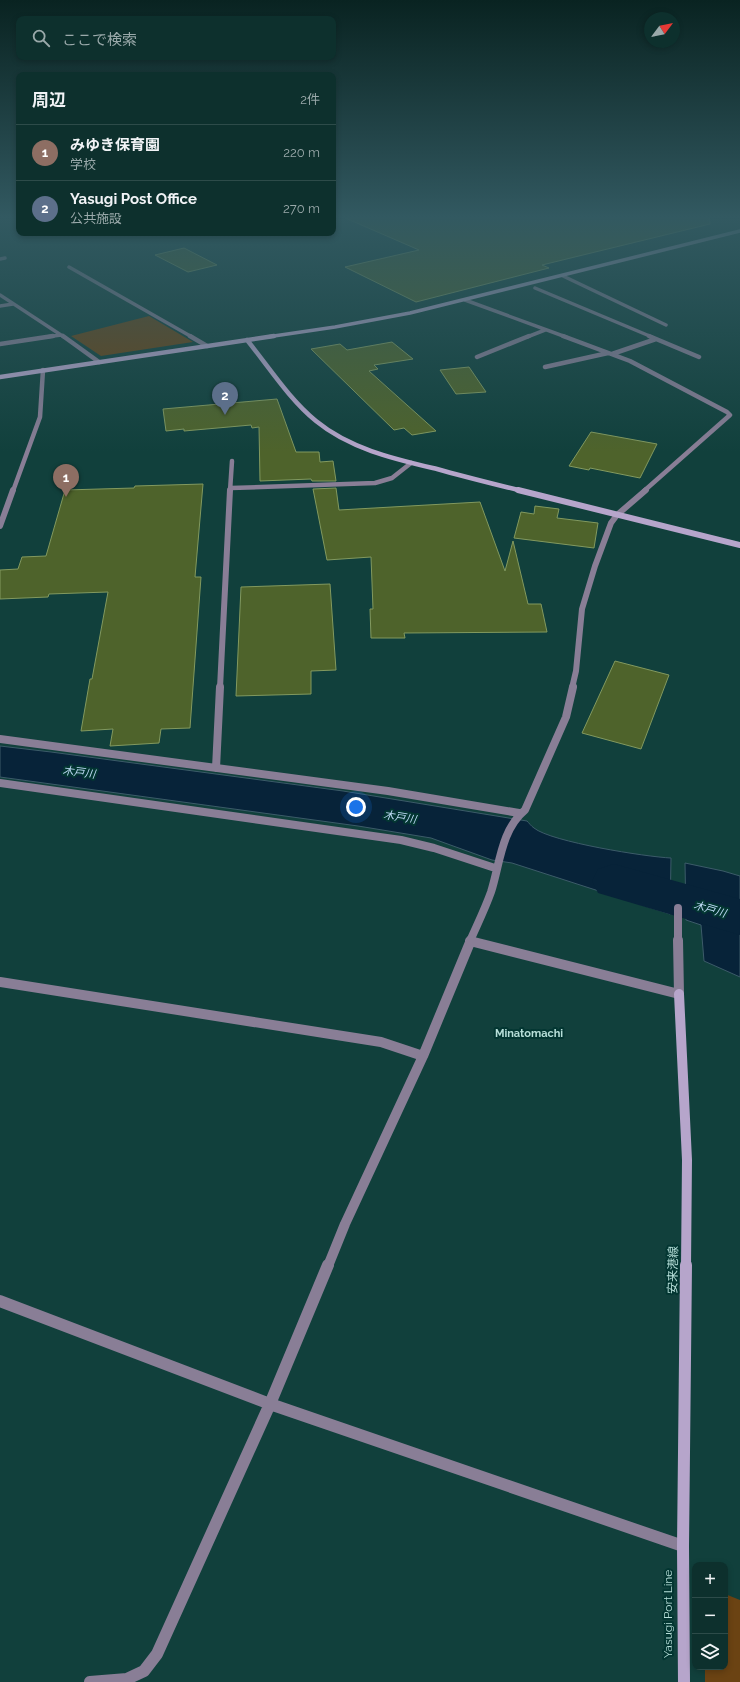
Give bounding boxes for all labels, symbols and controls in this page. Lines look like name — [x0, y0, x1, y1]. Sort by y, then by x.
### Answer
north arrow — [644, 12, 680, 48]
search box — [16, 16, 336, 60]
icon: search — [30, 27, 52, 49]
text: ここで検索 — [62, 31, 137, 49]
text: 周辺 — [32, 90, 66, 110]
text: 2件 — [300, 92, 320, 107]
text: みゆき保育園 — [70, 136, 160, 154]
text: 1 — [42, 145, 48, 160]
text: 220 m — [283, 145, 320, 160]
text: 学校 — [70, 157, 96, 172]
text: Yasugi Post Office — [70, 190, 197, 208]
text: 2 — [41, 201, 49, 216]
text: 270 m — [283, 201, 320, 216]
text: 公共施設 — [70, 211, 122, 226]
pin: 2 — [212, 382, 238, 415]
pin: 1 — [53, 464, 79, 497]
water label: 木戸川 — [62, 764, 97, 781]
your location — [346, 797, 366, 817]
water label: 木戸川 — [383, 808, 418, 827]
water label: 木戸川 — [692, 899, 728, 921]
district label: Minatomachi — [495, 1027, 563, 1040]
street label: 安来港線 — [666, 1246, 680, 1294]
map controls — [692, 1562, 728, 1670]
button: + — [692, 1562, 728, 1598]
street label: Yasugi Port Line — [661, 1570, 675, 1658]
button: − — [692, 1598, 728, 1634]
button: layers — [692, 1634, 728, 1670]

